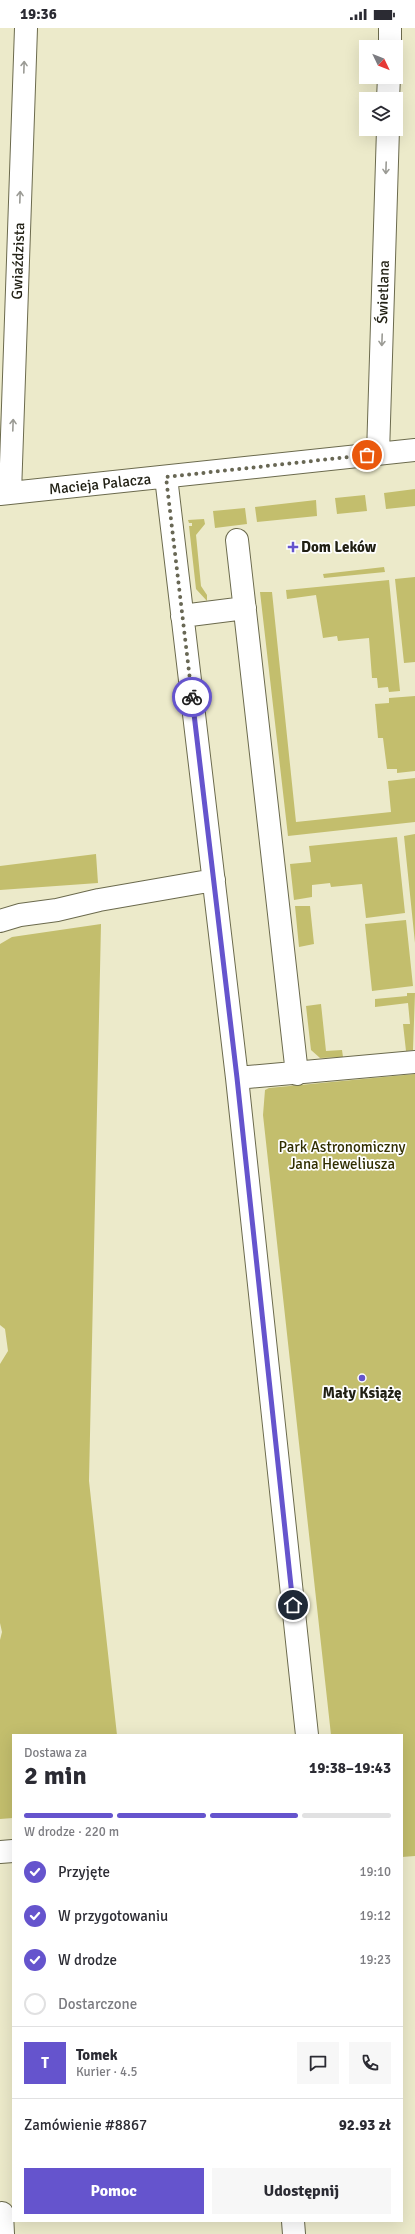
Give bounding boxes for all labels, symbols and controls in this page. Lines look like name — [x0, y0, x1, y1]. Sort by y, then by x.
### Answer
text: 19:36 — [20, 5, 57, 23]
north arrow — [359, 40, 403, 84]
map controls — [359, 40, 403, 136]
one-way arrow — [21, 61, 28, 74]
button: layers — [359, 92, 403, 136]
one-way arrow — [383, 161, 390, 174]
one-way arrow — [16, 191, 24, 204]
street label: Gwiaździsta — [8, 222, 28, 300]
street label: Świetlana — [372, 260, 393, 324]
one-way arrow — [378, 333, 385, 346]
one-way arrow — [9, 419, 16, 432]
pin — [350, 438, 384, 472]
icon: bag — [356, 444, 378, 466]
street label: Macieja Palacza — [48, 470, 152, 498]
place label: Dom Leków — [301, 538, 377, 556]
marker: Dom Leków — [288, 542, 298, 552]
courier — [172, 677, 212, 717]
icon: bike — [181, 686, 203, 708]
park label: Park Astronomiczny Jana Heweliusza — [279, 1138, 405, 1173]
marker: Mały Książę — [357, 1373, 367, 1383]
place label: Mały Książę — [322, 1384, 402, 1402]
pin — [276, 1588, 310, 1622]
icon: home — [282, 1594, 304, 1616]
text: Dostawa za — [24, 1745, 87, 1761]
text: 19:38–19:43 — [309, 1759, 391, 1777]
text: 2 min — [24, 1760, 87, 1792]
text: W drodze · 220 m — [24, 1824, 119, 1840]
icon: check — [24, 1861, 46, 1883]
text: Przyjęte — [58, 1863, 110, 1881]
text: 19:10 — [359, 1864, 391, 1880]
icon: check — [24, 1905, 46, 1927]
text: W przygotowaniu — [58, 1907, 168, 1925]
text: 19:12 — [359, 1908, 391, 1924]
icon: check — [24, 1949, 46, 1971]
text: W drodze — [58, 1951, 117, 1969]
text: 19:23 — [359, 1952, 391, 1968]
text: Dostarczone — [58, 1995, 137, 2013]
button: chat — [297, 2042, 339, 2084]
button: phone — [349, 2042, 391, 2084]
text: Tomek — [76, 2046, 118, 2064]
text: T — [41, 2054, 49, 2072]
text: Kurier · 4.5 — [76, 2064, 138, 2080]
text: Zamówienie #8867 — [24, 2116, 147, 2134]
text: 92.93 zł — [339, 2116, 391, 2134]
button: Pomoc — [24, 2168, 204, 2214]
button: Udostępnij — [212, 2168, 391, 2214]

